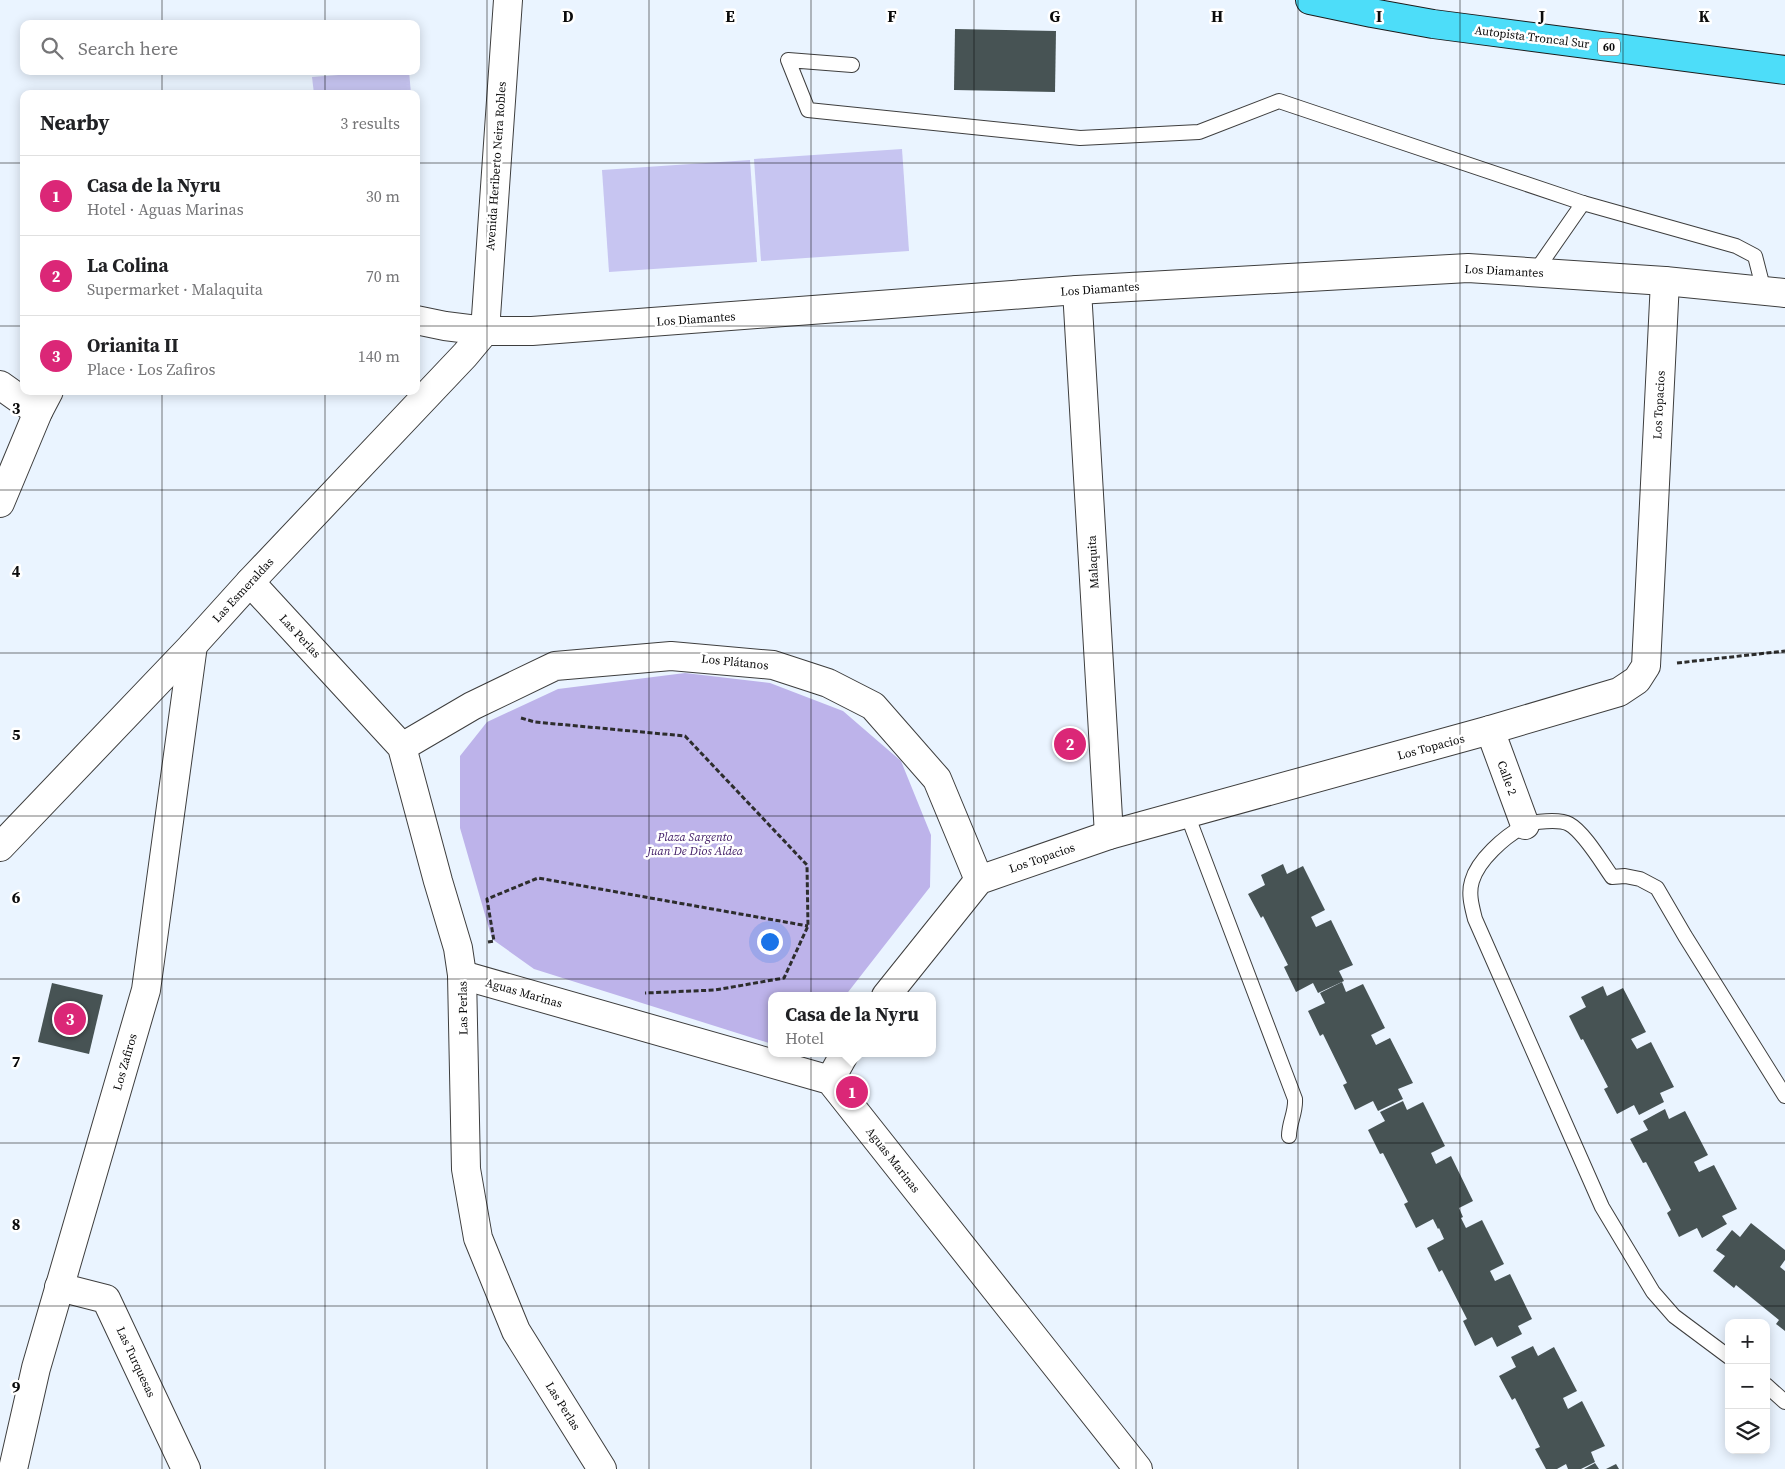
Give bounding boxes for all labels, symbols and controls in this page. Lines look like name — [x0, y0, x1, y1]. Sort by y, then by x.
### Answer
text: D — [562, 5, 574, 27]
text: E — [725, 5, 735, 27]
text: F — [887, 5, 897, 27]
text: G — [1050, 5, 1061, 27]
text: H — [1211, 5, 1223, 27]
text: I — [1376, 5, 1382, 27]
text: J — [1538, 5, 1545, 27]
text: K — [1698, 5, 1710, 27]
search box — [20, 20, 420, 75]
street label: Autopista Troncal Sur — [1474, 22, 1590, 52]
icon: search — [38, 34, 66, 62]
text: Search here — [78, 35, 178, 61]
road number: 60 — [1598, 38, 1620, 56]
street label: Avenida Heriberto Neira Robles — [482, 81, 510, 251]
text: Nearby — [40, 108, 110, 137]
text: 3 results — [340, 112, 400, 134]
text: Casa de la Nyru — [87, 172, 221, 198]
text: 1 — [52, 185, 60, 207]
text: 30 m — [366, 185, 400, 207]
text: Hotel · Aguas Marinas — [87, 198, 244, 220]
text: La Colina — [87, 252, 168, 278]
street label: Los Diamantes — [1464, 261, 1544, 281]
text: 2 — [52, 265, 60, 287]
text: 70 m — [366, 265, 400, 287]
text: Supermarket · Malaquita — [87, 278, 263, 300]
street label: Los Diamantes — [1060, 278, 1140, 300]
street label: Los Diamantes — [656, 308, 736, 330]
text: Orianita II — [87, 332, 179, 358]
text: 3 — [52, 345, 60, 367]
text: 140 m — [358, 345, 400, 367]
text: Place · Los Zafiros — [87, 358, 215, 380]
street label: Los Topacios — [1649, 370, 1669, 440]
text: 3 — [12, 397, 21, 419]
street label: Malaquita — [1084, 534, 1102, 589]
street label: Las Esmeraldas — [209, 554, 277, 626]
text: 4 — [12, 560, 21, 582]
street label: Las Perlas — [276, 611, 324, 661]
street label: Los Plátanos — [701, 651, 769, 673]
text: 5 — [12, 723, 21, 745]
pin: 2 — [1054, 725, 1086, 763]
street label: Los Topacios — [1396, 730, 1466, 764]
street label: Calle 2 — [1493, 758, 1521, 798]
park label: Plaza Sargento Juan De Dios Aldea — [645, 829, 744, 859]
street label: Los Topacios — [1007, 839, 1077, 877]
text: 6 — [12, 886, 21, 908]
your location — [757, 929, 783, 955]
street label: Aguas Marinas — [484, 974, 564, 1012]
street label: Las Perlas — [455, 981, 471, 1035]
popup — [768, 992, 936, 1057]
pin: 3 — [54, 1000, 86, 1038]
text: Casa de la Nyru — [785, 1001, 919, 1027]
text: Hotel — [785, 1027, 824, 1049]
street label: Los Zafiros — [109, 1032, 141, 1092]
text: 7 — [12, 1050, 21, 1072]
pin: 1 — [836, 1073, 868, 1111]
street label: Aguas Marinas — [862, 1124, 924, 1196]
text: 8 — [12, 1213, 20, 1235]
map controls — [1725, 1319, 1770, 1454]
button: + — [1725, 1319, 1770, 1364]
street label: Las Turquesas — [113, 1324, 159, 1400]
button: − — [1725, 1364, 1770, 1409]
text: 9 — [12, 1376, 21, 1398]
street label: Las Perlas — [542, 1379, 584, 1433]
button: layers — [1725, 1409, 1770, 1454]

